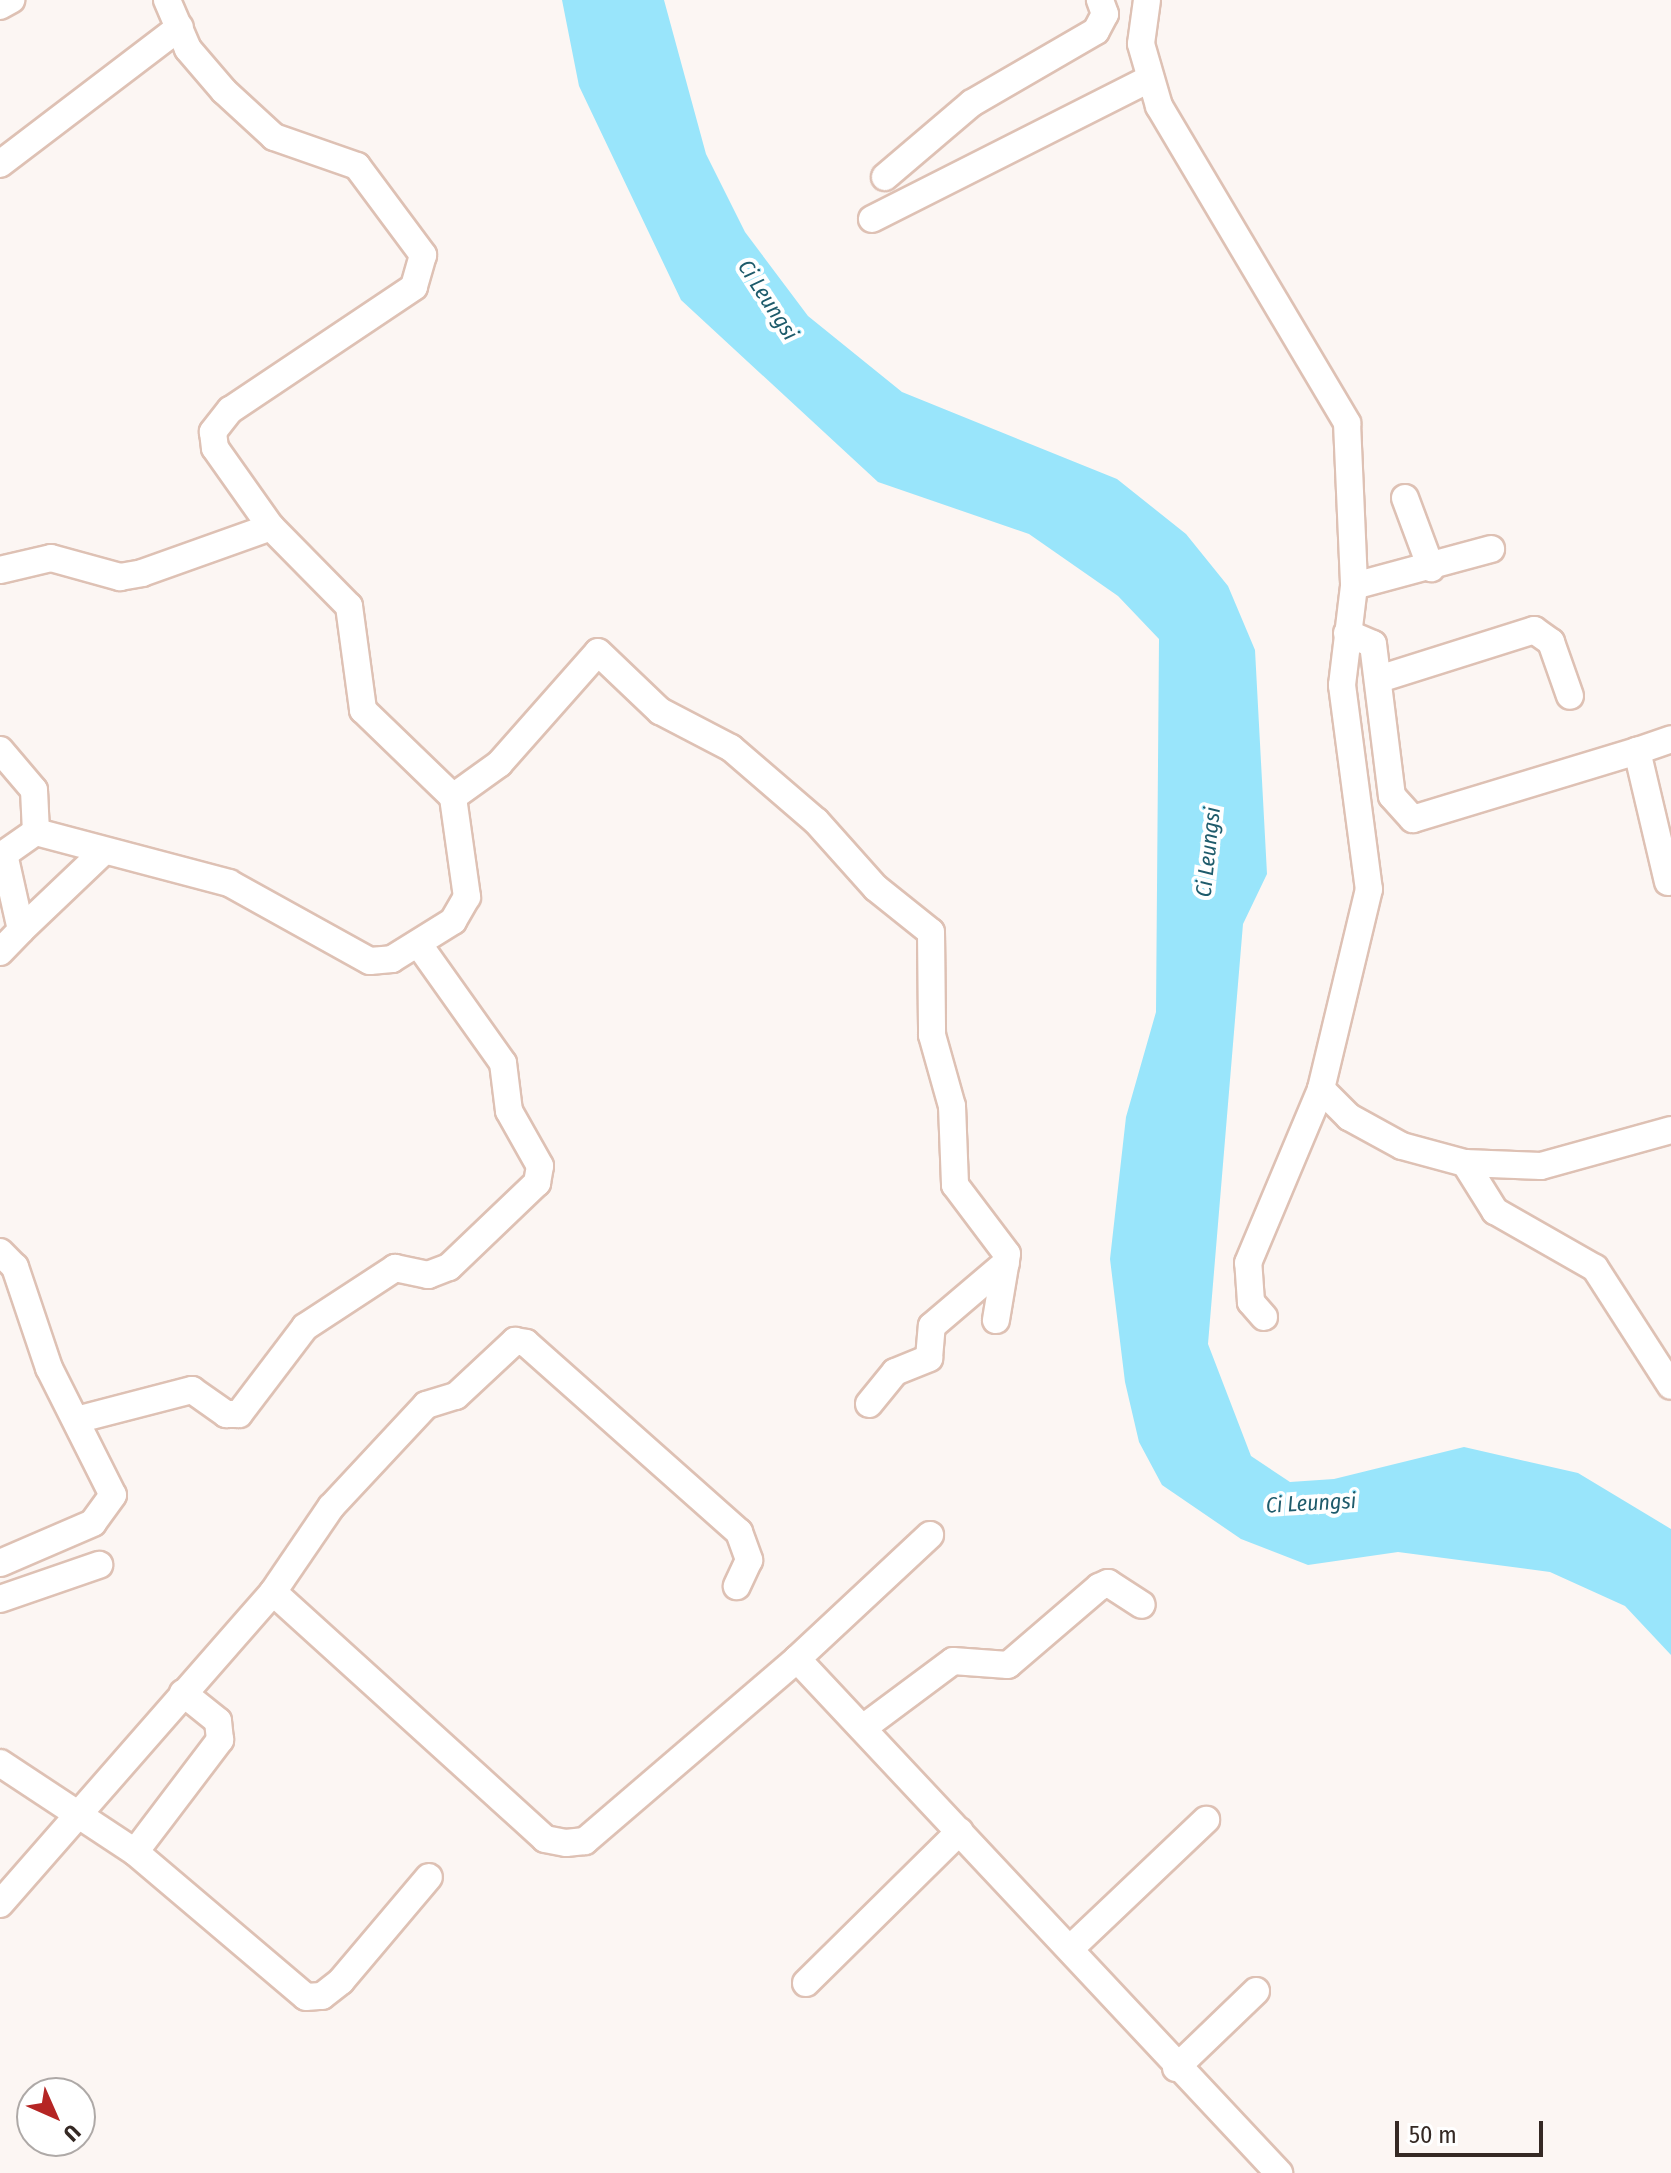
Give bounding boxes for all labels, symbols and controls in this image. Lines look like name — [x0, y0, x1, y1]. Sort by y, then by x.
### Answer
water label: Ci Leungsi — [732, 255, 804, 345]
water label: Ci Leungsi — [1190, 806, 1226, 898]
water label: Ci Leungsi — [1265, 1487, 1357, 1519]
north arrow — [16, 2077, 96, 2157]
scale bar — [1399, 2105, 1547, 2155]
text: U — [58, 2119, 86, 2147]
text: 50 m — [1409, 2121, 1457, 2149]

